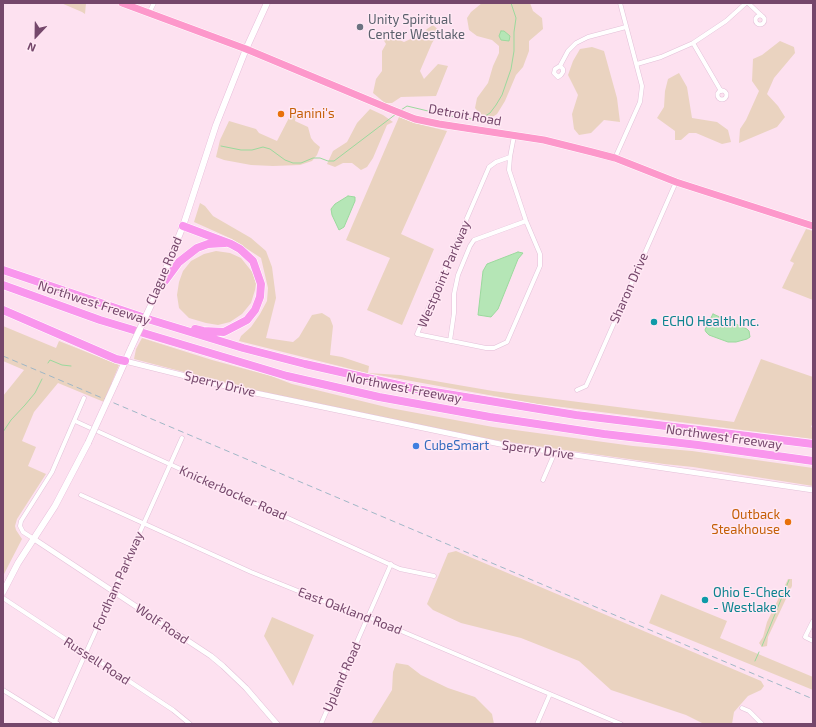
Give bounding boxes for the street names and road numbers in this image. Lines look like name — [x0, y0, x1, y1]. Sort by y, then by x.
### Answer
street label: Detroit Road — [427, 101, 503, 129]
street label: Westpoint Parkway — [414, 218, 474, 330]
street label: Clague Road — [143, 234, 185, 308]
street label: Sharon Drive — [606, 250, 652, 326]
street label: Northwest Freeway — [36, 278, 152, 328]
street label: Sperry Drive — [183, 368, 257, 400]
street label: Northwest Freeway — [345, 369, 463, 407]
street label: Northwest Freeway — [665, 421, 783, 453]
street label: Sperry Drive — [501, 437, 575, 463]
street label: Knickerbocker Road — [177, 462, 289, 524]
street label: Fordham Parkway — [89, 529, 147, 633]
street label: East Oakland Road — [296, 584, 404, 638]
street label: Wolf Road — [132, 600, 192, 648]
street label: Russell Road — [61, 634, 133, 688]
street label: Upland Road — [320, 640, 364, 714]

